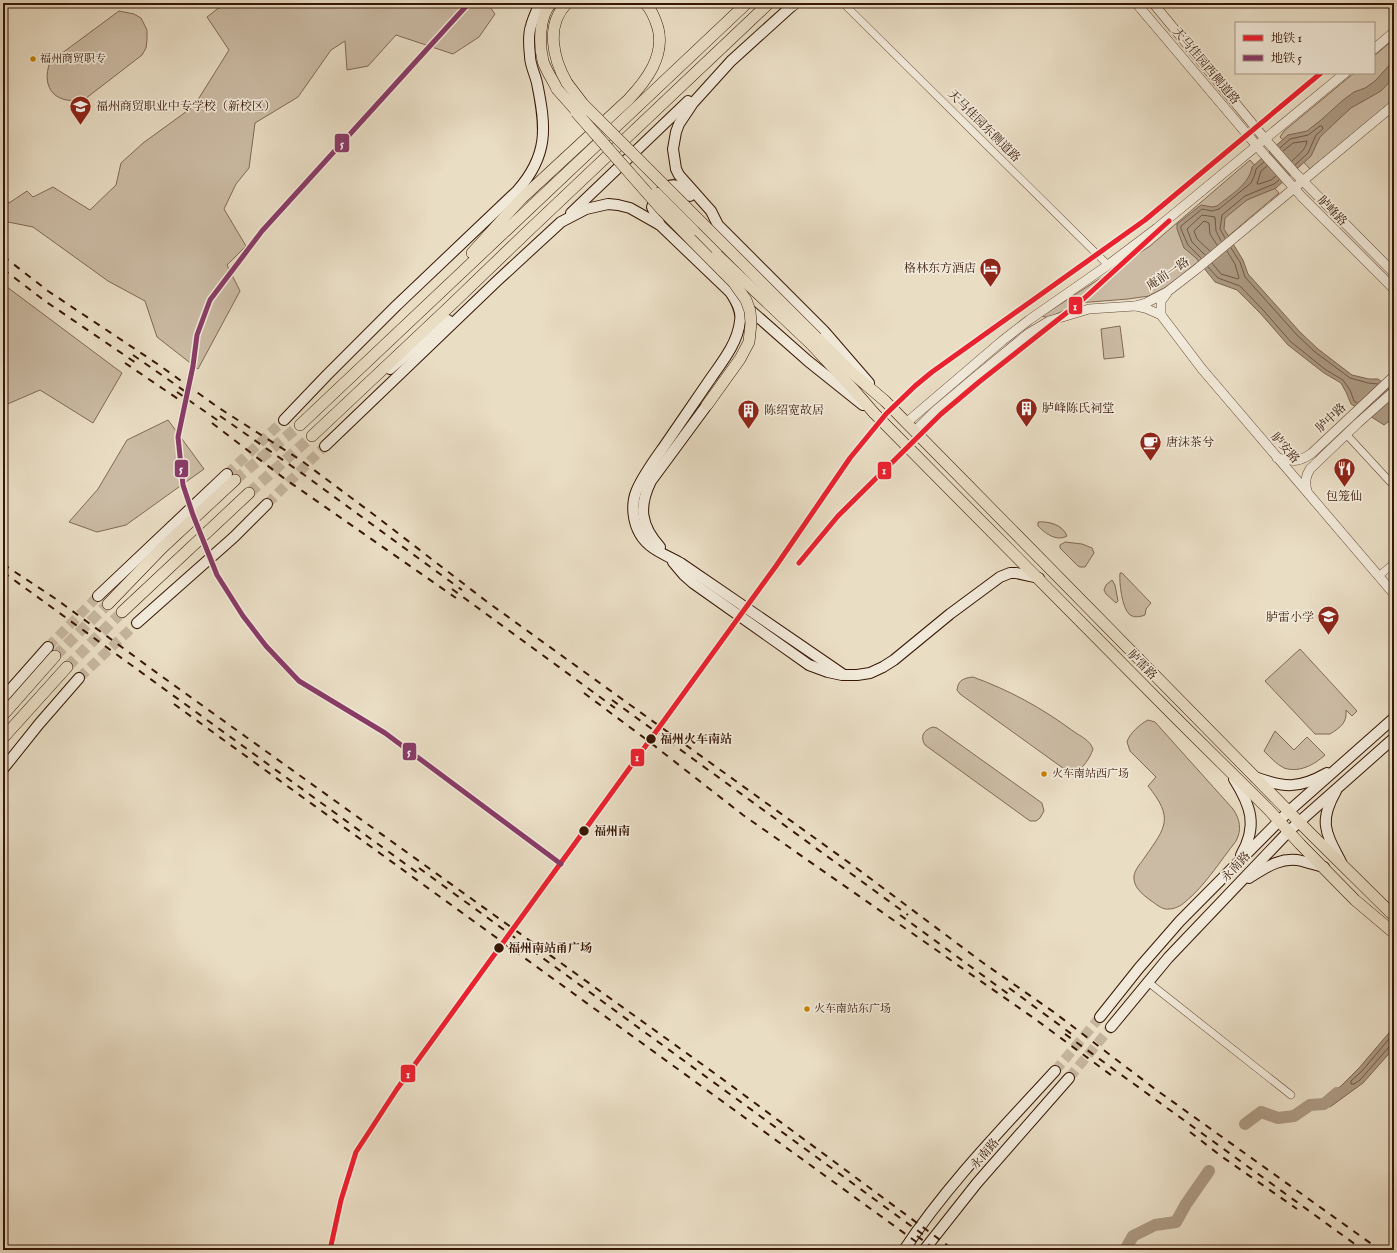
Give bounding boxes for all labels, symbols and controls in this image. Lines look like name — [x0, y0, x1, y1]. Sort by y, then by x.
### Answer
legend — [1235, 22, 1375, 74]
street label: 天马佳园西侧道路 — [1169, 24, 1243, 108]
text: 地铁 1 — [1271, 31, 1302, 46]
text: 地铁 5 — [1271, 51, 1303, 66]
place label: 福州商贸职专 — [40, 52, 106, 66]
marker: 福州商贸职专 — [28, 54, 38, 64]
street label: 天马佳园东侧道路 — [945, 87, 1023, 165]
school or university icon: 福州商贸职业中专学校（新校区） — [67, 93, 93, 126]
place label: 福州商贸职业中专学校（新校区） — [96, 99, 276, 114]
line badge: 5 — [334, 133, 350, 153]
text: 5 — [340, 137, 344, 151]
street label: 胪峰路 — [1314, 193, 1350, 229]
street label: 庵前一路 — [1144, 254, 1192, 294]
hotel icon: 格林东方酒店 — [978, 255, 1004, 288]
place label: 格林东方酒店 — [904, 261, 976, 276]
line badge: 1 — [1068, 296, 1083, 315]
text: 1 — [1073, 300, 1077, 314]
building icon: 胪峰陈氏祠堂 — [1013, 395, 1039, 428]
building icon: 陈绍宽故居 — [735, 397, 761, 430]
street label: 胪中路 — [1313, 400, 1349, 436]
place label: 胪峰陈氏祠堂 — [1042, 401, 1114, 416]
place label: 陈绍宽故居 — [764, 403, 824, 418]
cafe icon: 唐沫茶兮 — [1138, 429, 1164, 462]
street label: 胪安路 — [1268, 429, 1302, 467]
place label: 唐沫茶兮 — [1166, 435, 1214, 450]
restaurant icon: 包笼仙 — [1331, 456, 1357, 489]
line badge: 5 — [174, 459, 189, 478]
line badge: 1 — [877, 461, 892, 480]
text: 5 — [179, 462, 183, 476]
text: 1 — [882, 464, 886, 478]
place label: 包笼仙 — [1326, 489, 1362, 504]
school or university icon: 胪雷小学 — [1316, 604, 1342, 637]
place label: 胪雷小学 — [1266, 610, 1314, 625]
street label: 胪雷路 — [1124, 647, 1160, 683]
marker: 福州火车南站 — [644, 732, 658, 746]
place label: 福州火车南站 — [660, 732, 732, 747]
line badge: 5 — [402, 742, 417, 761]
text: 5 — [407, 745, 411, 759]
line badge: 1 — [630, 748, 645, 767]
text: 1 — [635, 751, 639, 765]
place label: 火车南站西广场 — [1052, 767, 1129, 781]
marker: 火车南站西广场 — [1039, 769, 1049, 779]
marker: 福州南 — [577, 824, 591, 838]
place label: 福州南 — [594, 824, 630, 839]
street label: 永南路 — [1218, 849, 1254, 885]
marker: 福州南站甬广场 — [492, 941, 506, 955]
place label: 福州南站甬广场 — [508, 941, 592, 956]
place label: 火车南站东广场 — [814, 1002, 891, 1016]
marker: 火车南站东广场 — [802, 1004, 812, 1014]
line badge: 1 — [400, 1064, 416, 1083]
text: 1 — [406, 1068, 410, 1082]
street label: 永南路 — [968, 1135, 1002, 1173]

